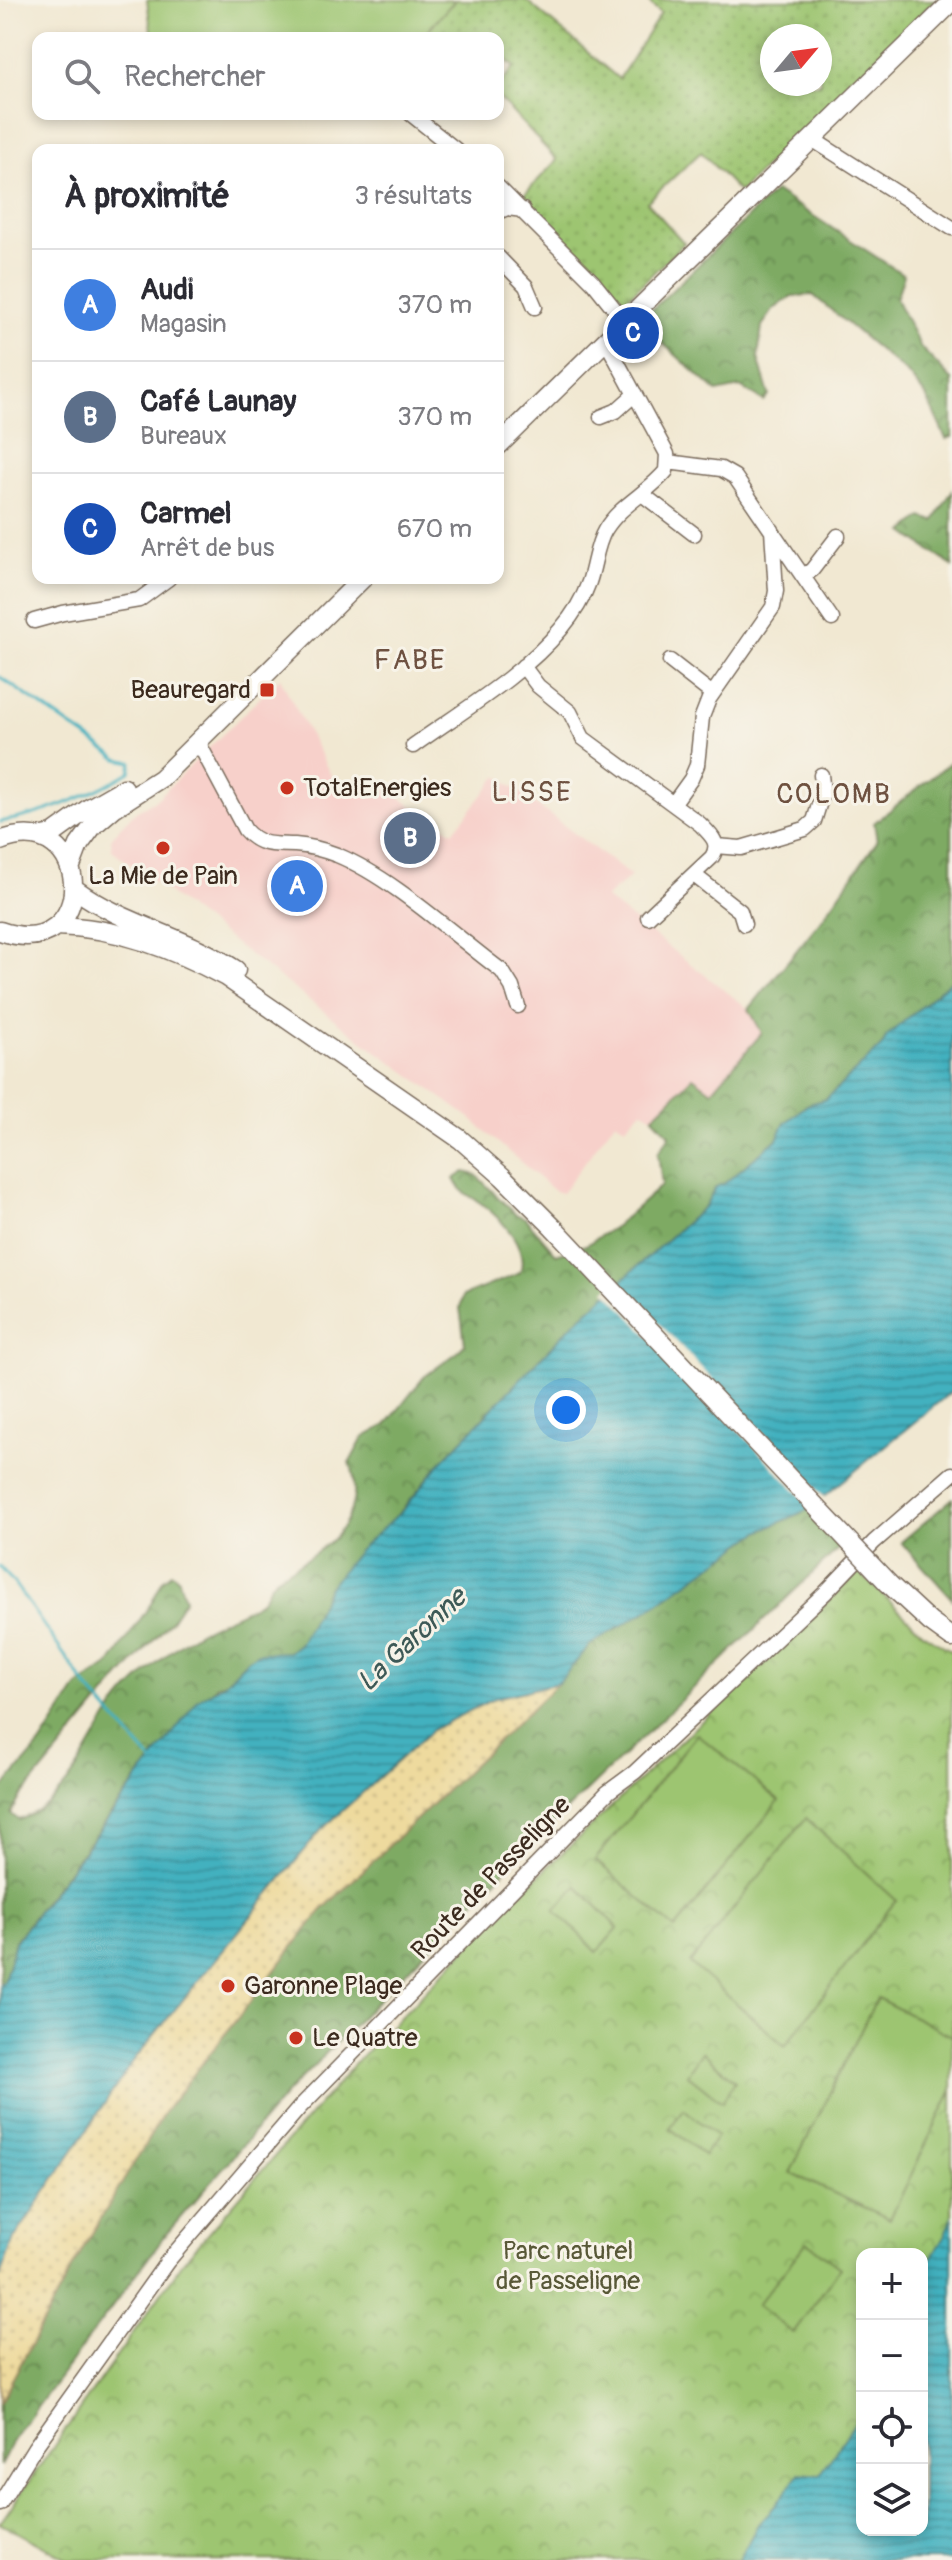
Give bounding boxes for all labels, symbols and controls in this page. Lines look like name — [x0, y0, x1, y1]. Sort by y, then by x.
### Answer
north arrow — [760, 24, 832, 96]
search box — [32, 32, 504, 120]
icon: search — [60, 54, 104, 98]
text: Rechercher — [124, 58, 266, 95]
text: À proximité — [64, 175, 230, 218]
text: 3 résultats — [354, 180, 472, 212]
text: Audi — [140, 271, 193, 308]
text: A — [82, 289, 98, 321]
text: 370 m — [397, 289, 472, 321]
pin: C — [607, 303, 659, 363]
text: Magasin — [140, 308, 227, 340]
text: Café Launay — [140, 383, 296, 420]
text: B — [83, 401, 97, 433]
text: 370 m — [397, 401, 472, 433]
text: Bureaux — [140, 420, 227, 452]
text: Carmel — [140, 495, 232, 532]
text: C — [82, 513, 98, 545]
text: 670 m — [397, 513, 472, 545]
text: Arrêt de bus — [140, 532, 274, 564]
district label: FABE — [374, 643, 446, 678]
place label: Beauregard — [131, 674, 251, 706]
marker: Beauregard — [258, 681, 276, 699]
place label: TotalEnergies — [303, 772, 452, 804]
district label: LISSE — [492, 775, 572, 810]
district label: COLOMB — [776, 777, 892, 812]
marker: TotalEnergies — [278, 779, 296, 797]
pin: B — [384, 808, 436, 868]
marker: La Mie de Pain — [154, 839, 172, 857]
pin: A — [271, 856, 323, 916]
place label: La Mie de Pain — [88, 860, 238, 892]
your location — [546, 1390, 586, 1430]
water label: La Garonne — [350, 1579, 476, 1699]
street label: Route de Passeligne — [405, 1789, 577, 1967]
place label: Garonne Plage — [244, 1970, 402, 2002]
marker: Garonne Plage — [219, 1977, 237, 1995]
place label: Le Quatre — [312, 2022, 418, 2054]
marker: Le Quatre — [287, 2029, 305, 2047]
park label: Parc naturel de Passeligne — [496, 2235, 640, 2297]
map controls — [856, 2248, 928, 2536]
button: + — [856, 2248, 928, 2320]
button: − — [856, 2320, 928, 2392]
button: locate — [856, 2392, 928, 2464]
button: layers — [856, 2464, 928, 2536]

